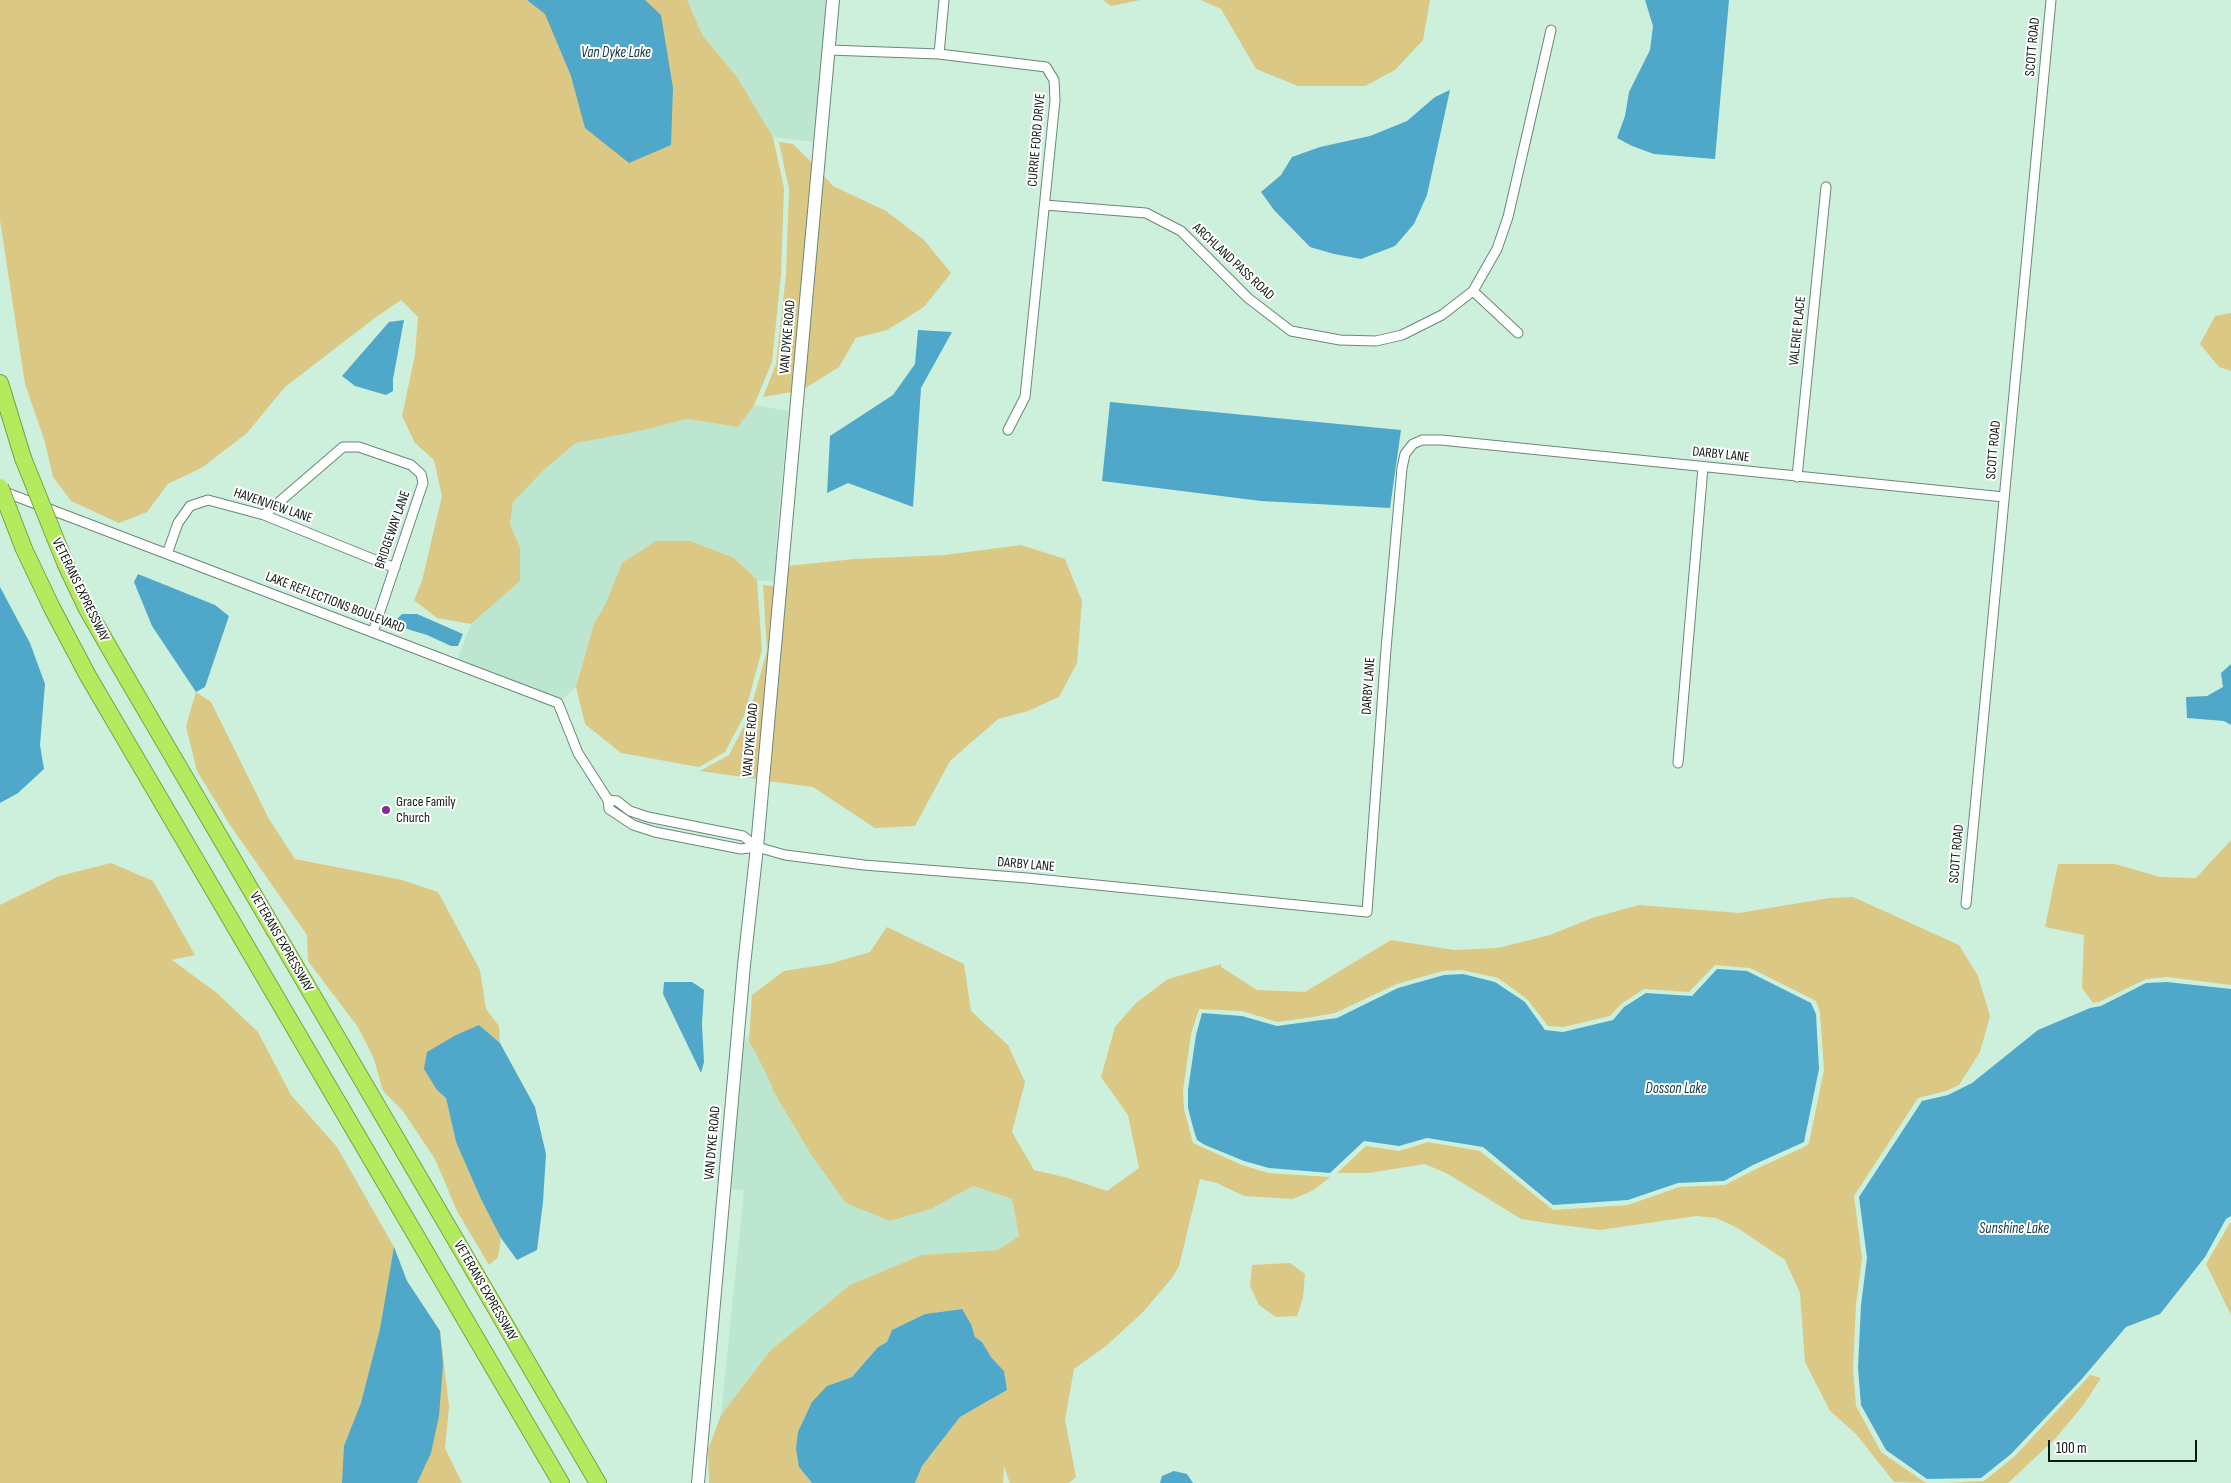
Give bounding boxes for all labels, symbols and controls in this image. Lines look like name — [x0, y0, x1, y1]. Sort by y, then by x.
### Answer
street label: SCOTT ROAD — [2022, 17, 2044, 77]
water label: Van Dyke Lake — [581, 44, 651, 62]
street label: CURRIE FORD DRIVE — [1025, 93, 1049, 187]
street label: ARCHLAND PASS ROAD — [1189, 220, 1277, 304]
street label: VALERIE PLACE — [1786, 295, 1810, 367]
street label: VAN DYKE ROAD — [776, 299, 800, 375]
street label: SCOTT ROAD — [1983, 420, 2005, 480]
street label: DARBY LANE — [1692, 444, 1750, 466]
street label: HAVENVIEW LANE — [231, 485, 315, 527]
street label: BRIDGEWAY LANE — [372, 489, 414, 571]
street label: VETERANS EXPRESSWAY — [48, 536, 112, 644]
street label: LAKE REFLECTIONS BOULEVARD — [263, 569, 407, 637]
street label: DARBY LANE — [1359, 657, 1379, 715]
street label: VAN DYKE ROAD — [739, 702, 763, 778]
place label: Grace Family Church — [396, 794, 456, 826]
marker: Grace Family Church — [380, 804, 392, 816]
street label: SCOTT ROAD — [1946, 824, 1968, 884]
street label: DARBY LANE — [997, 854, 1055, 876]
street label: VETERANS EXPRESSWAY — [246, 889, 316, 995]
water label: Dosson Lake — [1645, 1080, 1707, 1098]
street label: VAN DYKE ROAD — [701, 1105, 725, 1181]
water label: Sunshine Lake — [1979, 1220, 2049, 1238]
street label: VETERANS EXPRESSWAY — [450, 1238, 520, 1344]
scale bar — [2051, 1430, 2200, 1462]
text: 100 m — [2056, 1439, 2087, 1458]

